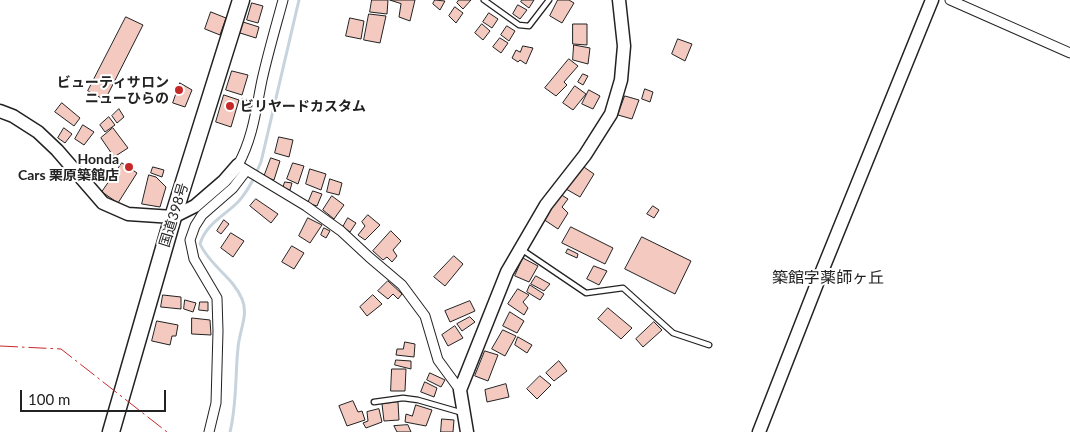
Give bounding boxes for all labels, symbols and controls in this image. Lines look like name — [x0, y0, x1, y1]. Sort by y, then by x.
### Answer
place label: ビューティサロン ニューひらの — [57, 74, 169, 106]
marker: ビューティサロン ニューひらの — [173, 84, 185, 96]
place label: ビリヤードカスタム — [240, 98, 366, 114]
marker: ビリヤードカスタム — [224, 100, 236, 112]
place label: Honda Cars 栗原築館店 — [18, 151, 119, 184]
marker: Honda Cars 栗原築館店 — [123, 161, 135, 173]
street label: 国道398号 — [156, 181, 192, 249]
district label: 築館字薬師ヶ丘 — [772, 268, 884, 288]
scale bar — [22, 380, 169, 412]
text: 100 m — [28, 390, 70, 408]

